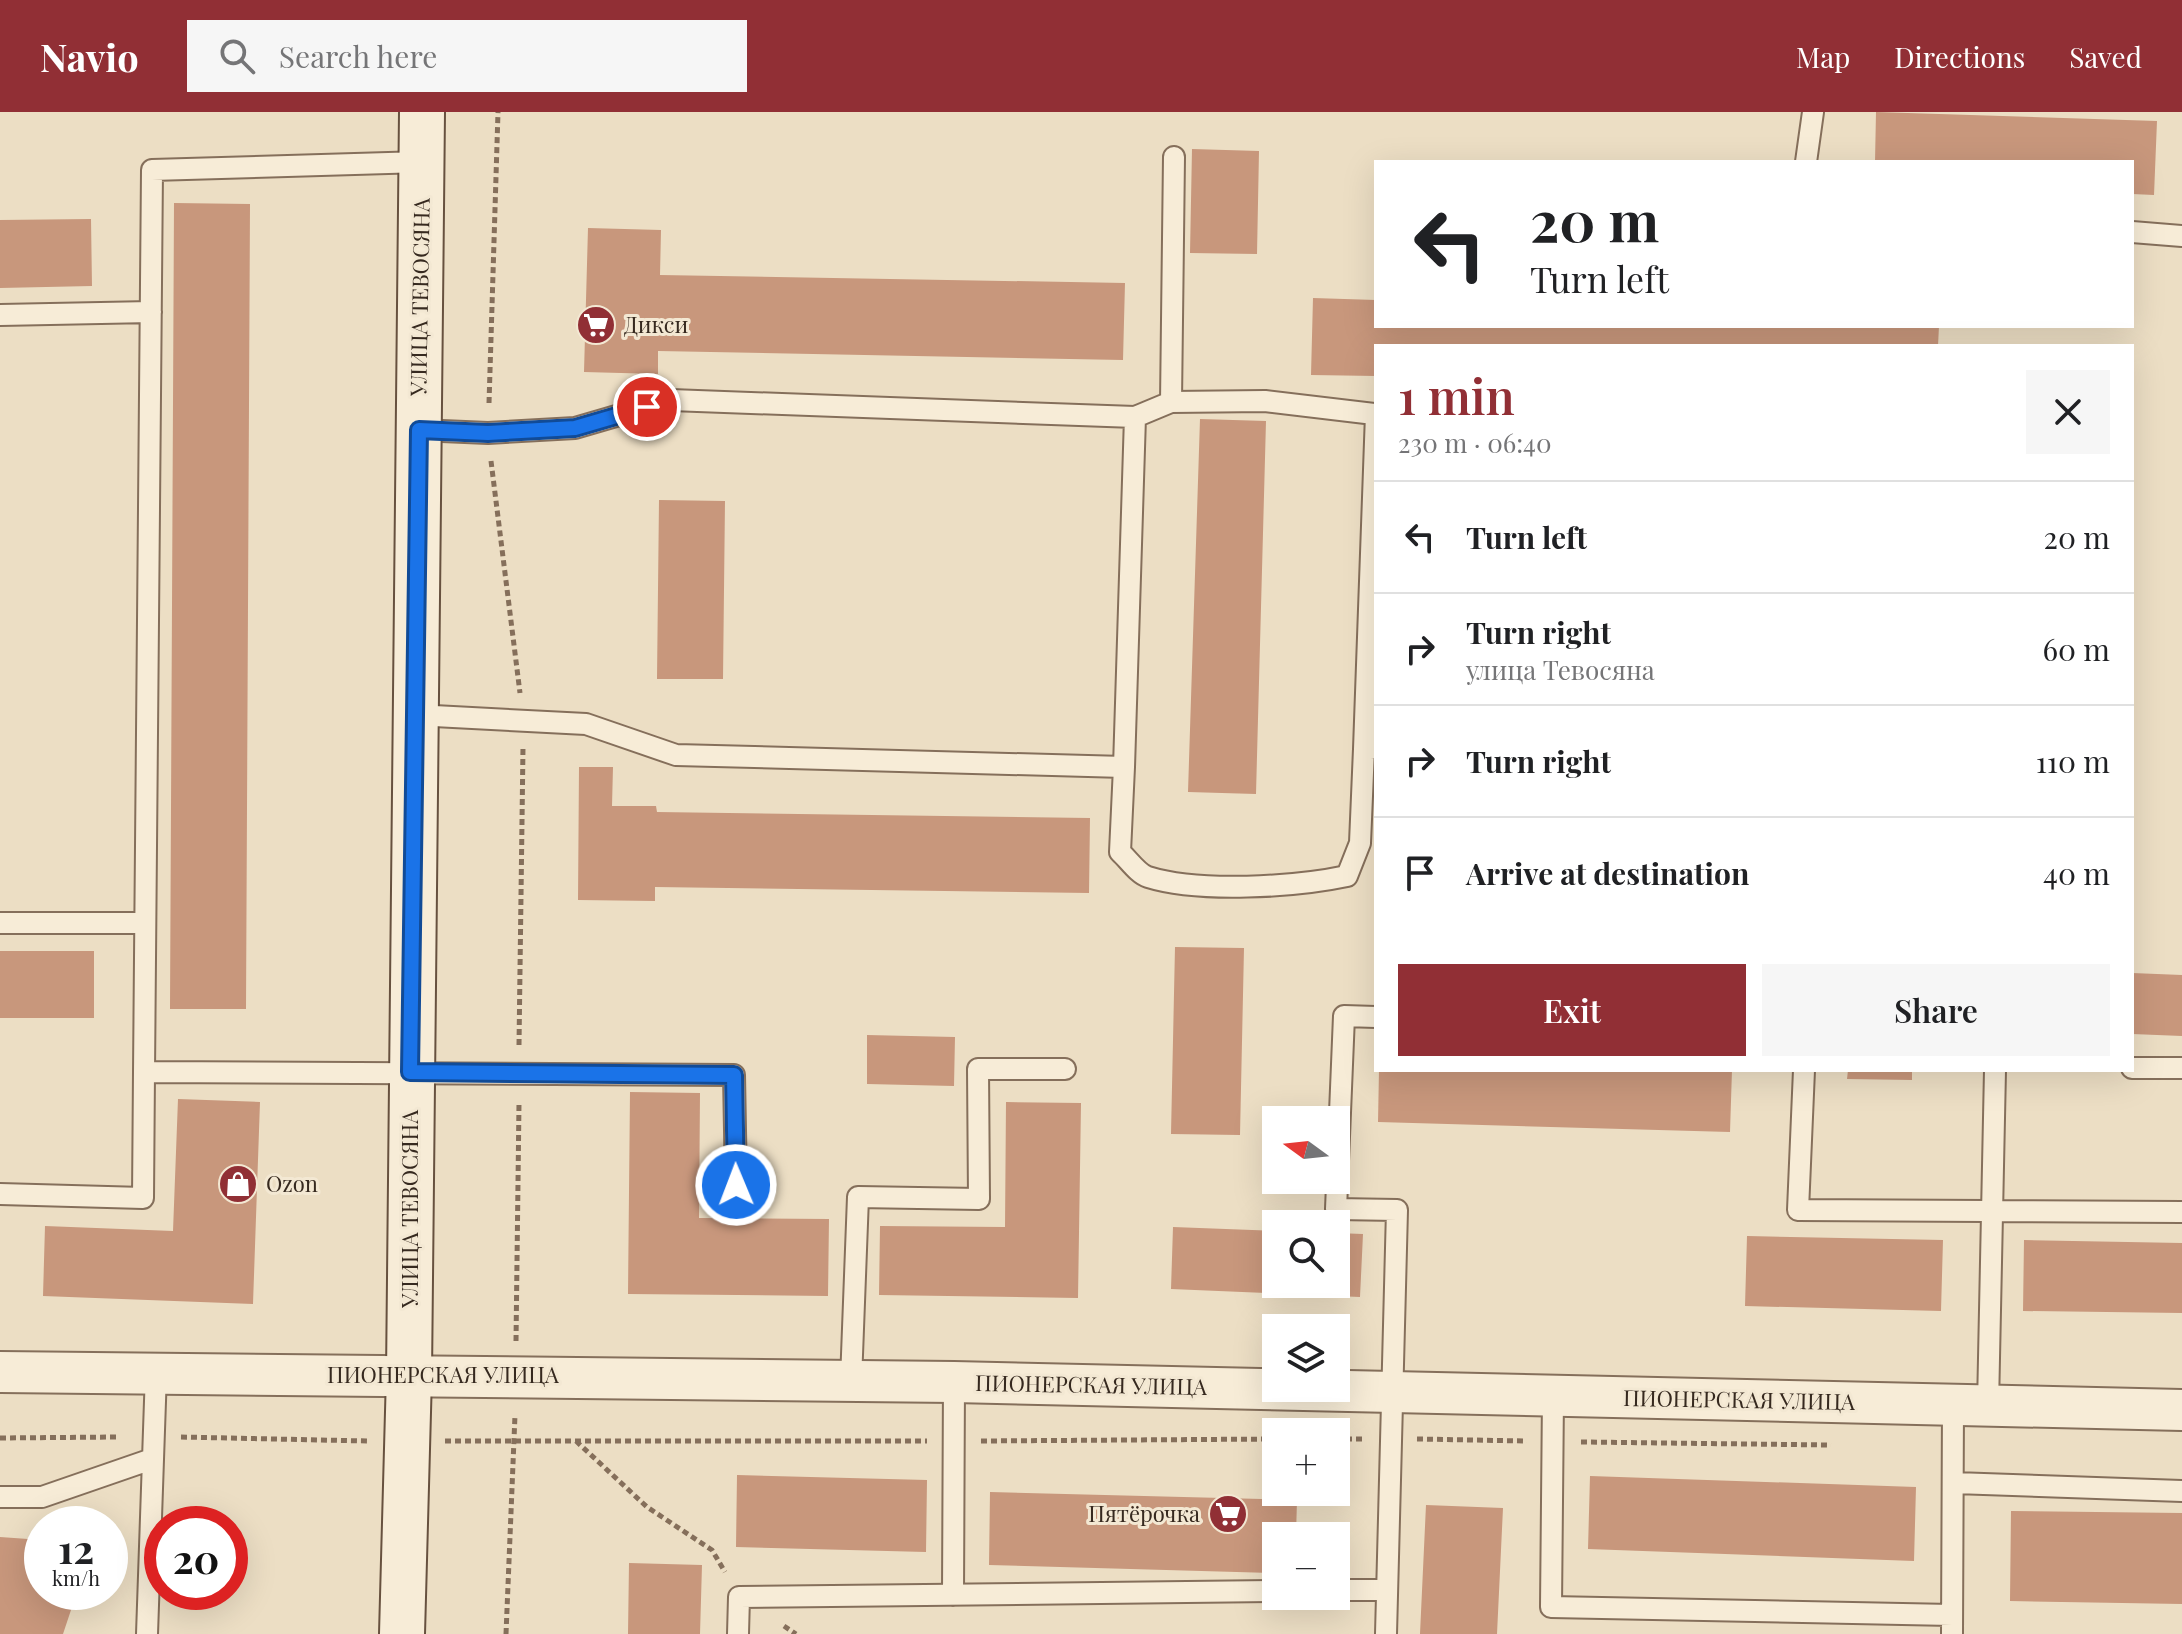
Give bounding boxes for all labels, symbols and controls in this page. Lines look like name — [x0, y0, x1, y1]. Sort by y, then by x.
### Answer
search box — [187, 20, 747, 92]
text: Navio — [40, 31, 139, 82]
icon: search — [215, 34, 259, 78]
text: Search here — [279, 36, 437, 76]
text: Map — [1796, 38, 1850, 75]
text: Directions — [1894, 38, 2025, 75]
text: Saved — [2069, 38, 2142, 75]
text: 20 m — [1530, 182, 1659, 257]
icon: left — [1398, 192, 1502, 296]
street label: УЛИЦА ТЕВОСЯНА — [402, 198, 436, 397]
text: Turn left — [1530, 254, 1669, 302]
supermarket icon: Дикси — [575, 304, 617, 346]
place label: Дикси — [624, 309, 689, 339]
text: 1 min — [1398, 363, 1515, 427]
button: close — [2026, 370, 2110, 454]
pin — [613, 373, 681, 441]
icon: arrive — [625, 385, 669, 429]
text: 230 m · 06:40 — [1398, 425, 1552, 460]
icon: left — [1398, 515, 1442, 559]
text: Turn left — [1466, 517, 1587, 557]
text: 20 m — [2044, 517, 2110, 557]
text: Turn right — [1466, 612, 1611, 652]
icon: right — [1398, 627, 1442, 671]
text: 60 m — [2042, 629, 2110, 669]
text: улица Тевосяна — [1466, 652, 1655, 687]
icon: right — [1398, 739, 1442, 783]
text: Turn right — [1466, 741, 1611, 781]
text: 110 m — [2036, 741, 2110, 781]
icon: arrive — [1398, 851, 1442, 895]
text: Arrive at destination — [1466, 853, 1749, 893]
text: 40 m — [2043, 853, 2110, 893]
button: Exit — [1398, 964, 1746, 1056]
button: Share — [1762, 964, 2110, 1056]
north arrow — [1262, 1106, 1350, 1194]
map controls — [1262, 1106, 1350, 1610]
street label: УЛИЦА ТЕВОСЯНА — [394, 1110, 424, 1309]
position arrow — [694, 1143, 778, 1227]
shop icon: Ozon — [217, 1163, 259, 1205]
place label: Ozon — [266, 1168, 318, 1198]
button: search — [1262, 1210, 1350, 1298]
button: layers — [1262, 1314, 1350, 1402]
street label: ПИОНЕРСКАЯ УЛИЦА — [327, 1359, 559, 1389]
street label: ПИОНЕРСКАЯ УЛИЦА — [975, 1367, 1207, 1401]
street label: ПИОНЕРСКАЯ УЛИЦА — [1623, 1382, 1855, 1416]
button: + — [1262, 1418, 1350, 1506]
supermarket icon: Пятёрочка — [1207, 1493, 1249, 1535]
place label: Пятёрочка — [1088, 1498, 1200, 1528]
speed limit sign: 20 — [144, 1506, 248, 1610]
text: 12 — [58, 1521, 94, 1574]
button: − — [1262, 1522, 1350, 1610]
text: km/h — [52, 1564, 100, 1591]

